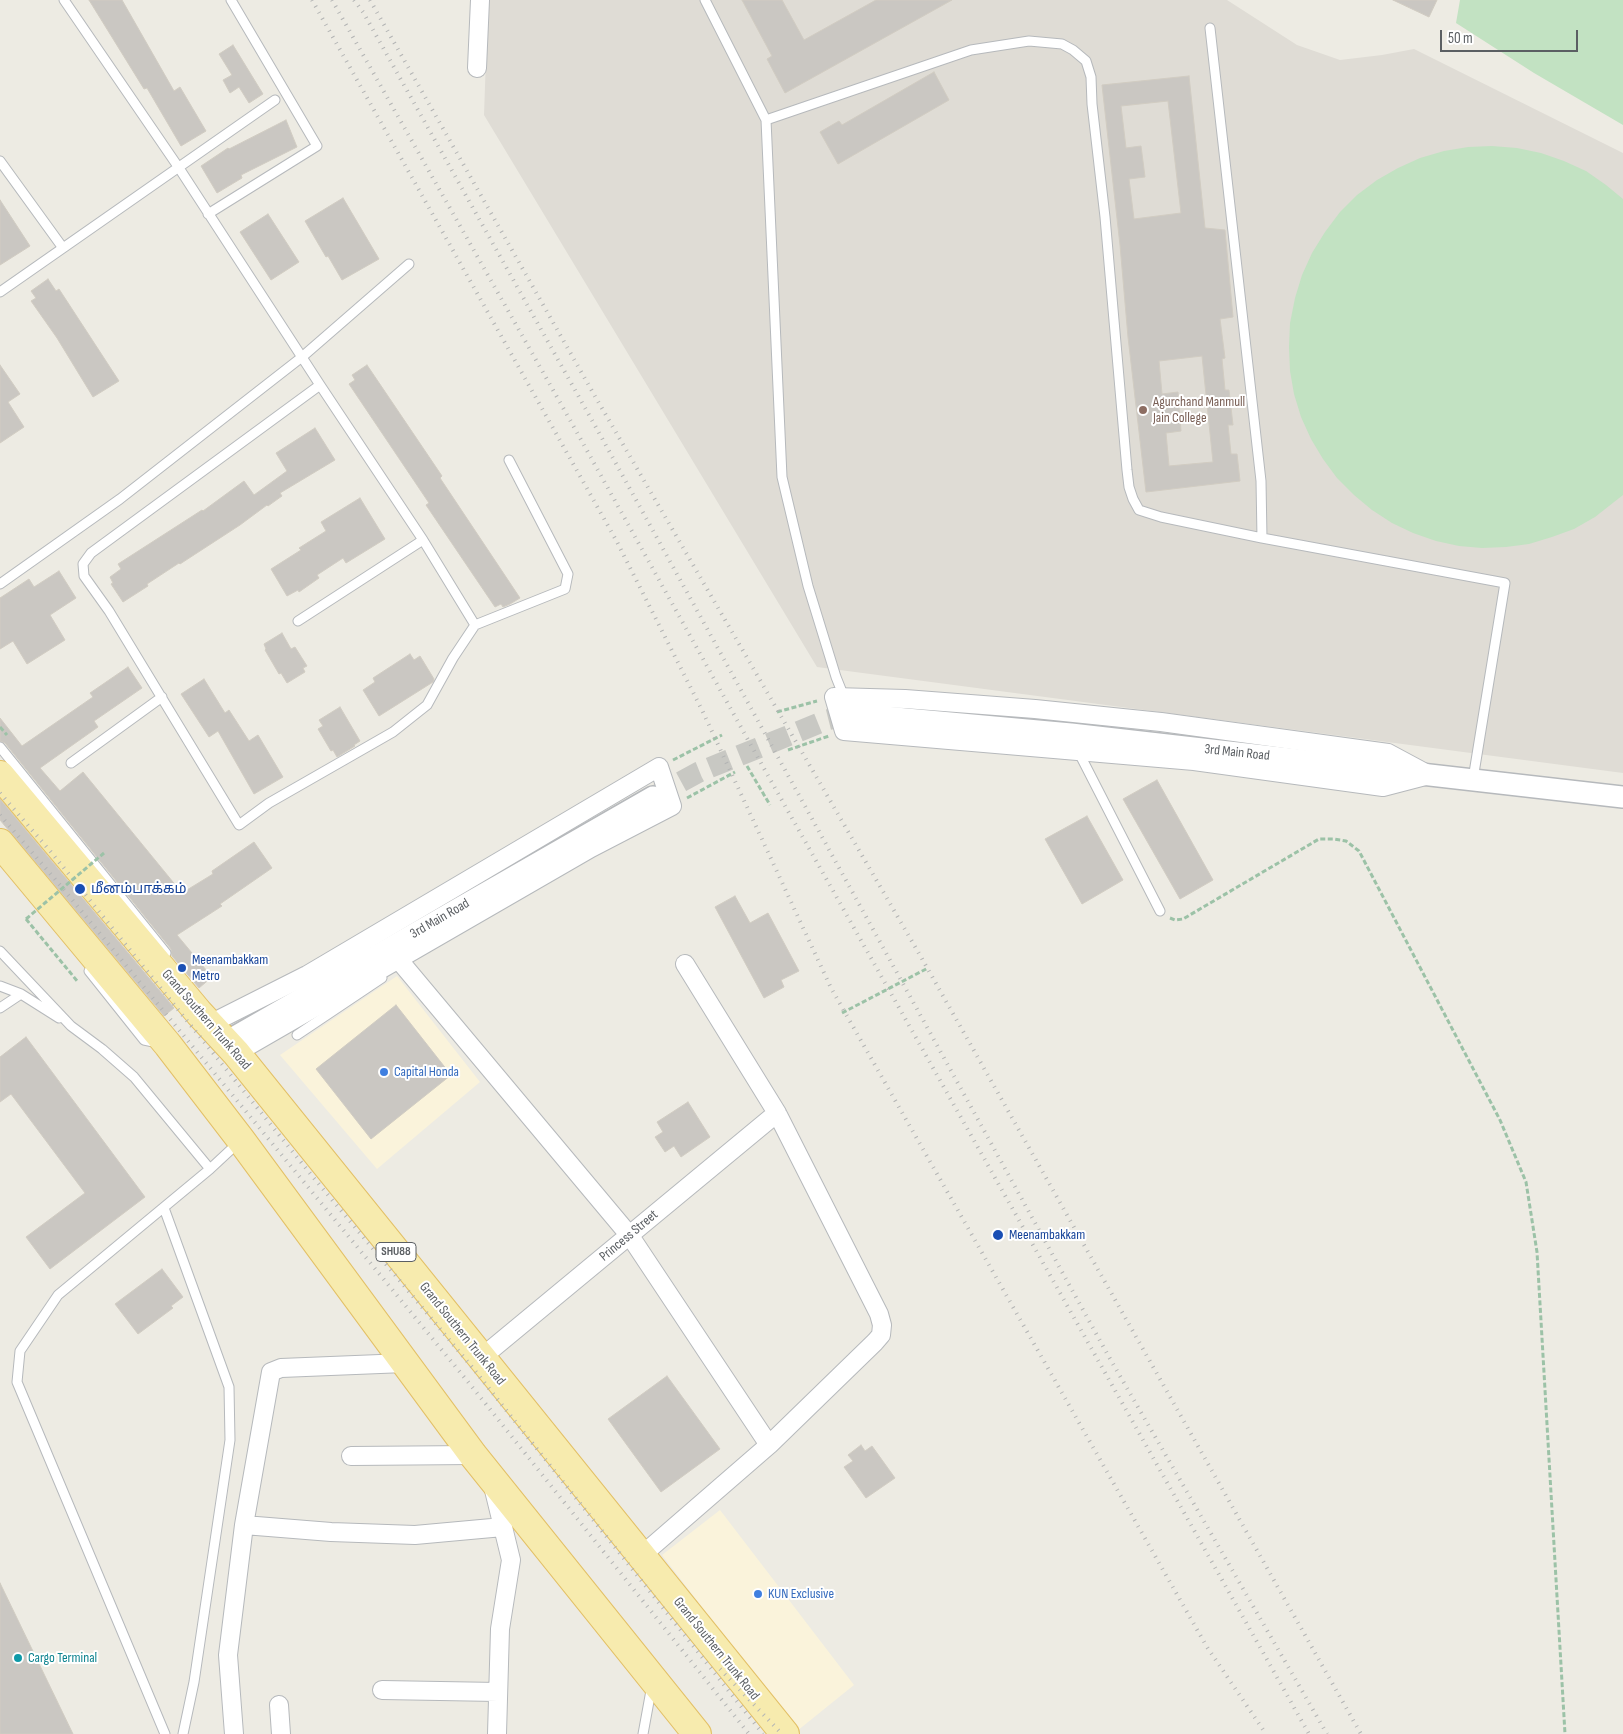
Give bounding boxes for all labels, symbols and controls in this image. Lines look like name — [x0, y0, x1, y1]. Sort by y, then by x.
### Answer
scale bar — [1443, 20, 1580, 52]
text: 50 m — [1448, 29, 1473, 48]
place label: Agurchand Manmull Jain College — [1153, 394, 1245, 427]
marker: Agurchand Manmull Jain College — [1137, 404, 1149, 416]
street label: 3rd Main Road — [1204, 741, 1270, 765]
place label: மீனம்பாக்கம் — [91, 881, 187, 897]
marker: மீனம்பாக்கம் — [73, 882, 87, 896]
street label: 3rd Main Road — [407, 895, 473, 943]
place label: Meenambakkam Metro — [192, 952, 268, 984]
marker: Meenambakkam Metro — [176, 962, 188, 974]
street label: Grand Southern Trunk Road — [158, 966, 254, 1074]
place label: Capital Honda — [394, 1064, 459, 1080]
marker: Capital Honda — [378, 1066, 390, 1078]
street label: Princess Street — [596, 1207, 662, 1265]
place label: Meenambakkam — [1009, 1227, 1085, 1243]
marker: Meenambakkam — [991, 1228, 1005, 1242]
road number: SHU88 — [376, 1242, 416, 1262]
street label: Grand Southern Trunk Road — [415, 1279, 509, 1389]
place label: KUN Exclusive — [768, 1586, 834, 1602]
marker: KUN Exclusive — [752, 1588, 764, 1600]
street label: Grand Southern Trunk Road — [669, 1594, 763, 1704]
place label: Cargo Terminal — [28, 1650, 97, 1666]
marker: Cargo Terminal — [12, 1652, 24, 1664]

